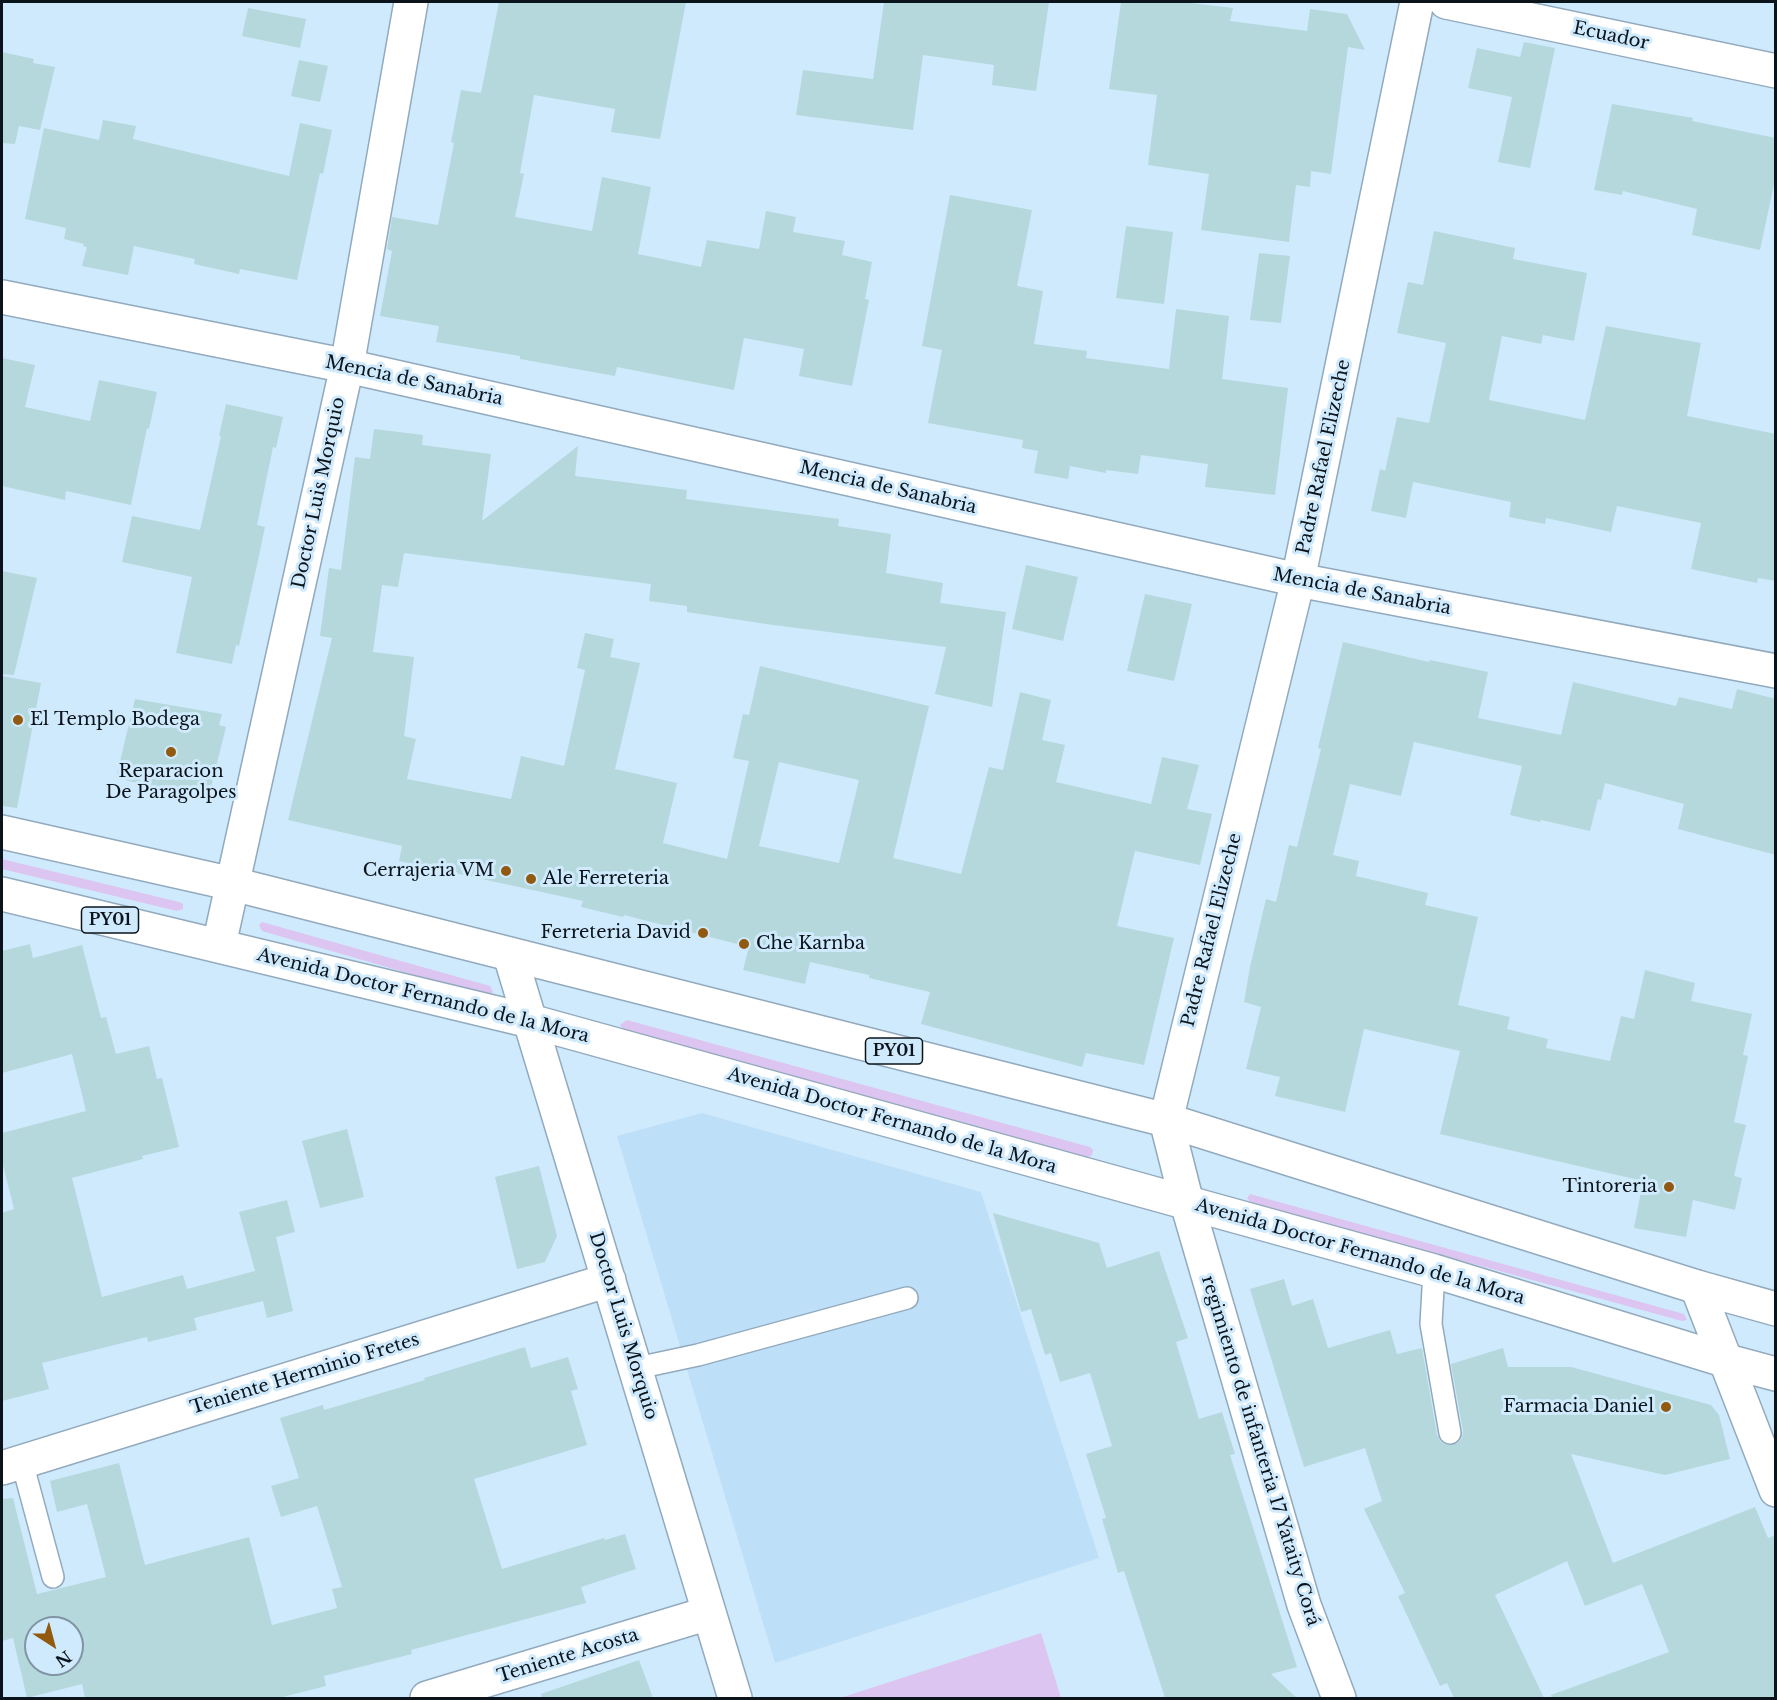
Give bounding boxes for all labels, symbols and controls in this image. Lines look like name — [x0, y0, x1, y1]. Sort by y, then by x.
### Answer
street label: Ecuador — [1571, 17, 1651, 55]
street label: Mencia de Sanabria — [323, 352, 505, 410]
street label: Padre Rafael Elizeche — [1293, 358, 1355, 556]
street label: Doctor Luis Morquio — [288, 395, 350, 591]
street label: Mencia de Sanabria — [797, 457, 979, 519]
street label: Mencia de Sanabria — [1271, 564, 1453, 620]
place label: El Templo Bodega — [30, 709, 200, 731]
marker: El Templo Bodega — [11, 713, 25, 727]
marker: Reparacion De Paragolpes — [164, 745, 178, 759]
place label: Reparacion De Paragolpes — [105, 761, 237, 804]
street label: Padre Rafael Elizeche — [1177, 831, 1247, 1029]
place label: Cerrajeria VM — [363, 860, 494, 882]
marker: Cerrajeria VM — [499, 864, 513, 878]
place label: Ale Ferreteria — [543, 868, 669, 890]
marker: Ale Ferreteria — [524, 872, 538, 886]
road number: PY01 — [82, 907, 138, 933]
place label: Ferreteria David — [540, 922, 691, 944]
marker: Ferreteria David — [696, 926, 710, 940]
place label: Che Karnba — [756, 933, 865, 955]
marker: Che Karnba — [737, 937, 751, 951]
street label: Avenida Doctor Fernando de la Mora — [255, 944, 591, 1048]
road number: PY01 — [866, 1038, 922, 1064]
street label: Avenida Doctor Fernando de la Mora — [725, 1064, 1059, 1178]
place label: Tintoreria — [1563, 1176, 1657, 1198]
marker: Tintoreria — [1662, 1180, 1676, 1194]
street label: Avenida Doctor Fernando de la Mora — [1193, 1195, 1527, 1309]
street label: Doctor Luis Morquio — [584, 1229, 662, 1423]
street label: regimiento de infanteria 17 Yataity Corá — [1196, 1273, 1324, 1629]
street label: Teniente Herminio Fretes — [188, 1329, 422, 1419]
place label: Farmacia Daniel — [1503, 1396, 1654, 1418]
marker: Farmacia Daniel — [1659, 1400, 1673, 1414]
north arrow — [24, 1616, 84, 1676]
street label: Teniente Acosta — [495, 1624, 641, 1688]
text: N — [51, 1646, 75, 1671]

